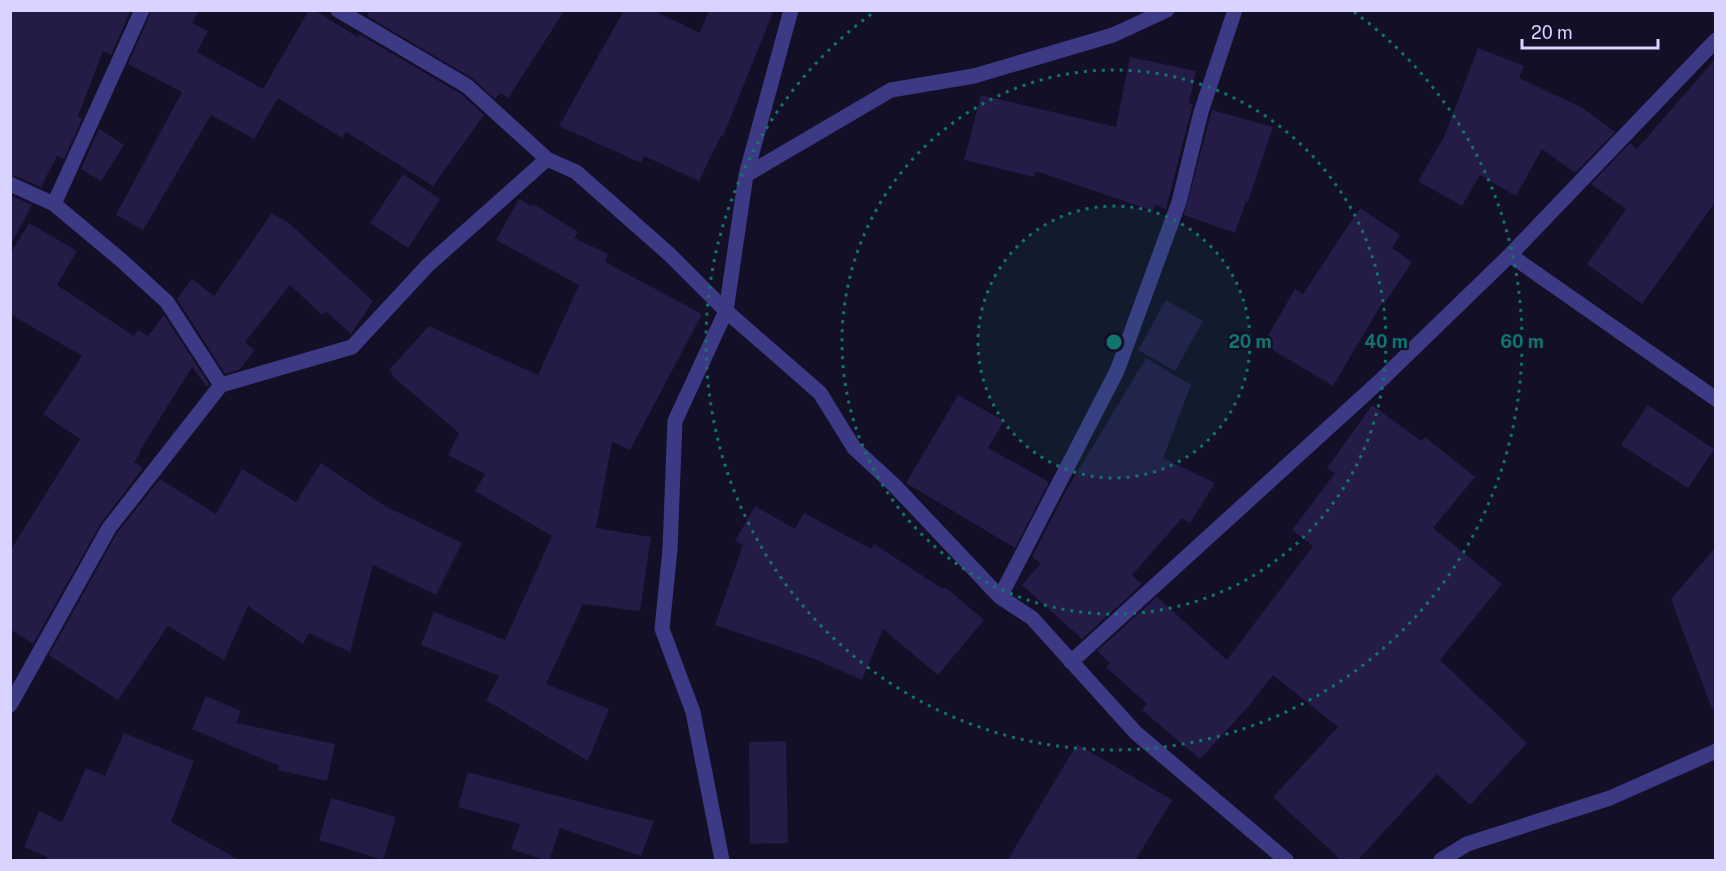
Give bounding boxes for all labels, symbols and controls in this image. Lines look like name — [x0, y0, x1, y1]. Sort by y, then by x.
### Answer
scale bar — [1522, 12, 1658, 50]
text: 20 m — [1531, 22, 1573, 43]
text: 20 m — [1228, 331, 1272, 352]
text: 40 m — [1364, 331, 1408, 352]
text: 60 m — [1500, 331, 1544, 352]
centre of rings — [1104, 332, 1124, 352]

